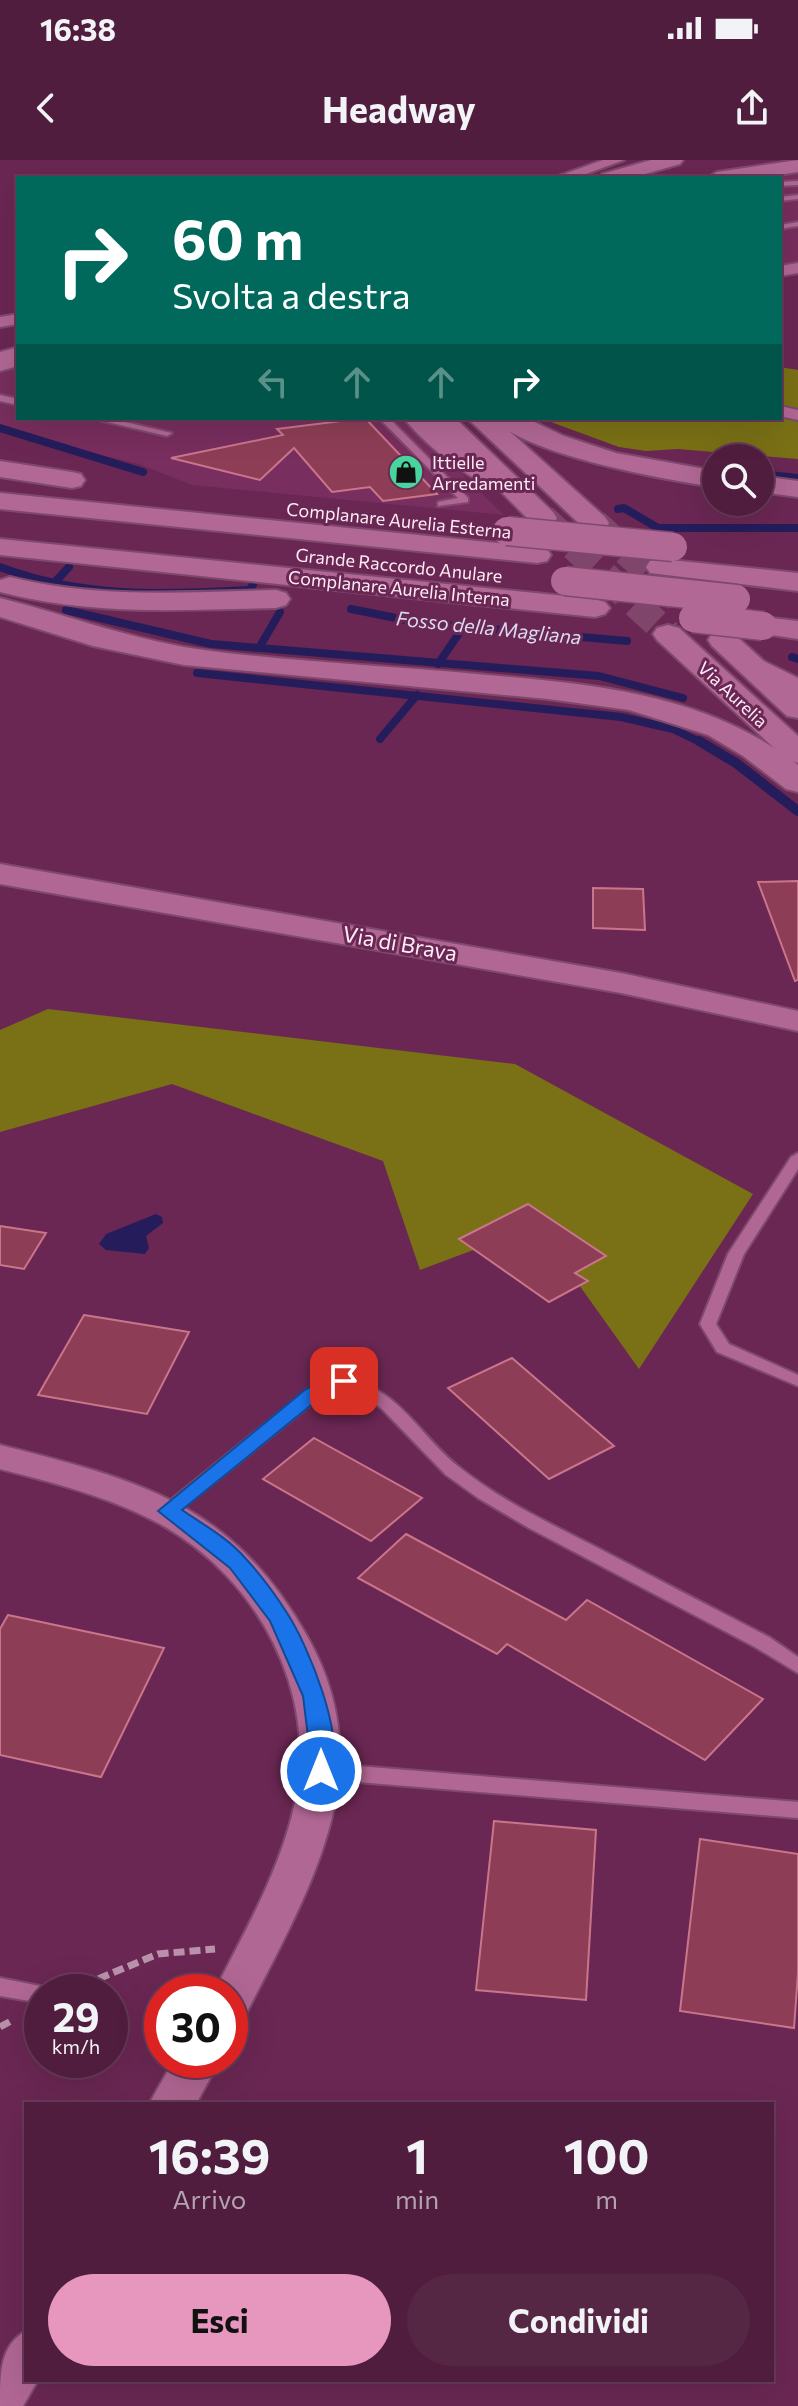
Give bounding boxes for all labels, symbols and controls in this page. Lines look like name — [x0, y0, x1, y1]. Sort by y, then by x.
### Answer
text: 16:38 — [40, 10, 116, 47]
icon: back — [24, 86, 68, 130]
text: Headway — [322, 86, 476, 130]
icon: share — [730, 86, 774, 130]
text: 60 m — [172, 203, 303, 272]
icon: right — [40, 208, 144, 312]
text: Svolta a destra — [172, 272, 411, 316]
icon: left — [251, 360, 295, 404]
icon: ahead — [335, 360, 379, 404]
icon: ahead — [419, 360, 463, 404]
icon: right — [503, 360, 547, 404]
map controls — [702, 444, 774, 516]
button: search — [702, 444, 774, 516]
place label: Ittielle Arredamenti — [432, 451, 535, 494]
shop icon: Ittielle Arredamenti — [387, 453, 425, 491]
street label: Complanare Aurelia Esterna — [285, 497, 513, 543]
street label: Grande Raccordo Anulare — [294, 543, 504, 587]
street label: Complanare Aurelia Interna — [287, 565, 511, 611]
water label: Fosso della Magliana — [395, 605, 583, 649]
street label: Via Aurelia — [694, 656, 772, 732]
street label: Via di Brava — [341, 920, 459, 966]
pin — [310, 1347, 378, 1415]
icon: arrive — [322, 1359, 366, 1403]
position arrow — [279, 1729, 363, 1813]
speed limit sign: 30 — [144, 1974, 248, 2078]
text: 29 — [52, 1991, 100, 2040]
text: km/h — [52, 2034, 100, 2058]
text: 16:39 — [149, 2125, 270, 2184]
text: 1 — [406, 2125, 428, 2184]
text: 100 — [564, 2125, 649, 2184]
text: Arrivo — [173, 2183, 246, 2214]
text: min — [395, 2183, 439, 2214]
text: m — [595, 2183, 618, 2214]
button: Esci — [48, 2274, 391, 2366]
button: Condividi — [407, 2274, 750, 2366]

